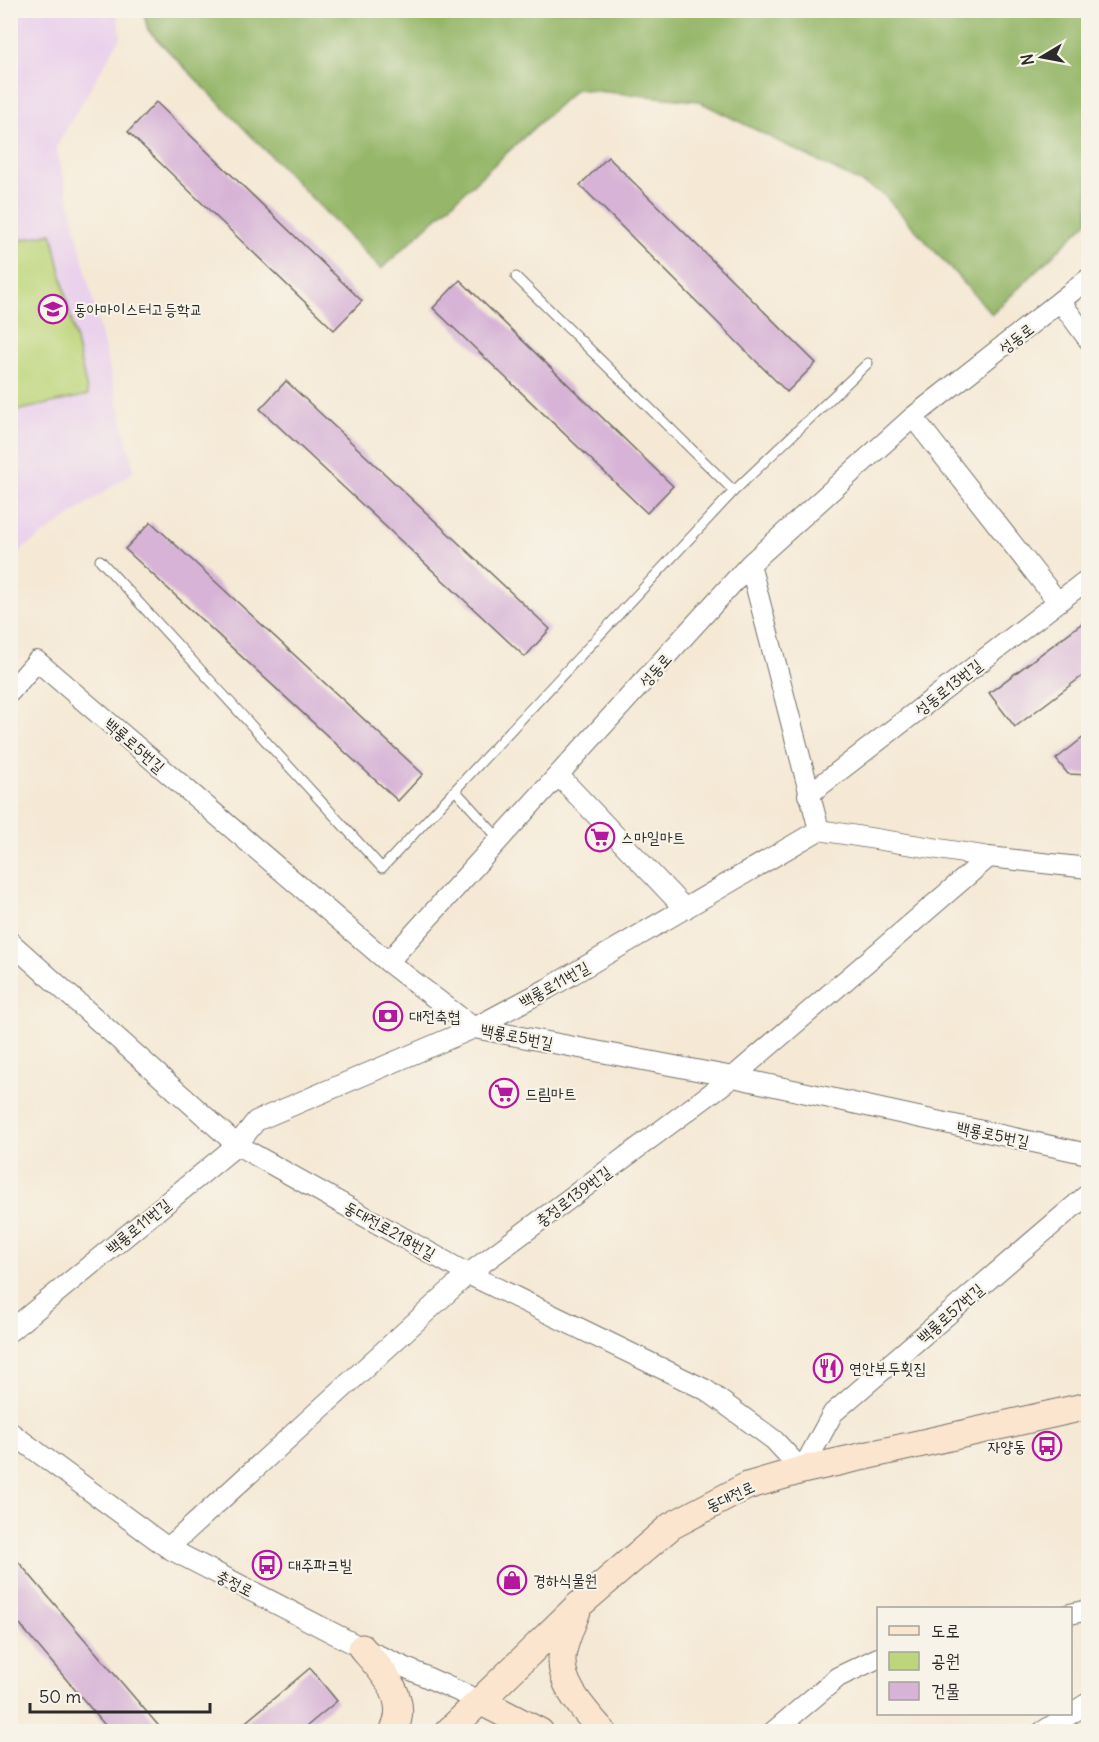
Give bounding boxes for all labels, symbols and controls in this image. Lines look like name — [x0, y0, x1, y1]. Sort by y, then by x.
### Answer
north arrow — [1012, 27, 1072, 87]
text: N — [1016, 52, 1038, 67]
school or university icon: 동아마이스터고등학교 — [37, 293, 69, 325]
place label: 동아마이스터고등학교 — [74, 299, 203, 319]
street label: 성동로 — [995, 318, 1037, 358]
street label: 성동로 — [635, 649, 675, 691]
street label: 성동로13번길 — [910, 654, 986, 719]
street label: 백룡로5번길 — [101, 713, 169, 777]
supermarket icon: 스마일마트 — [584, 821, 616, 853]
place label: 스마일마트 — [621, 827, 685, 847]
street label: 백룡로11번길 — [515, 957, 593, 1011]
bank icon: 대전축협 — [372, 1000, 404, 1032]
place label: 대전축협 — [409, 1006, 461, 1026]
street label: 백룡로5번길 — [479, 1019, 555, 1053]
supermarket icon: 드림마트 — [488, 1077, 520, 1109]
place label: 드림마트 — [525, 1083, 577, 1103]
street label: 백룡로5번길 — [955, 1117, 1031, 1151]
street label: 충정로139번길 — [531, 1161, 615, 1231]
street label: 백룡로11번길 — [102, 1194, 174, 1258]
street label: 동대전로218번길 — [341, 1197, 439, 1263]
street label: 백룡로57번길 — [913, 1279, 987, 1347]
restaurant icon: 연안부두횟집 — [812, 1352, 844, 1384]
place label: 연안부두횟집 — [849, 1358, 926, 1378]
bus stop icon: 자양동 — [1031, 1430, 1063, 1462]
place label: 자양동 — [987, 1436, 1026, 1456]
street label: 동대전로 — [702, 1476, 758, 1516]
bus stop icon: 대주파크빌 — [251, 1549, 283, 1581]
place label: 대주파크빌 — [288, 1555, 353, 1575]
shop icon: 경하식물원 — [496, 1564, 528, 1596]
street label: 충정로 — [213, 1565, 257, 1601]
place label: 경하식물원 — [533, 1570, 597, 1590]
legend — [877, 1607, 1072, 1715]
text: 도로 — [931, 1619, 960, 1642]
text: 공원 — [931, 1649, 960, 1672]
scale bar — [30, 1676, 210, 1714]
text: 건물 — [931, 1679, 960, 1702]
text: 50 m — [39, 1685, 81, 1708]

